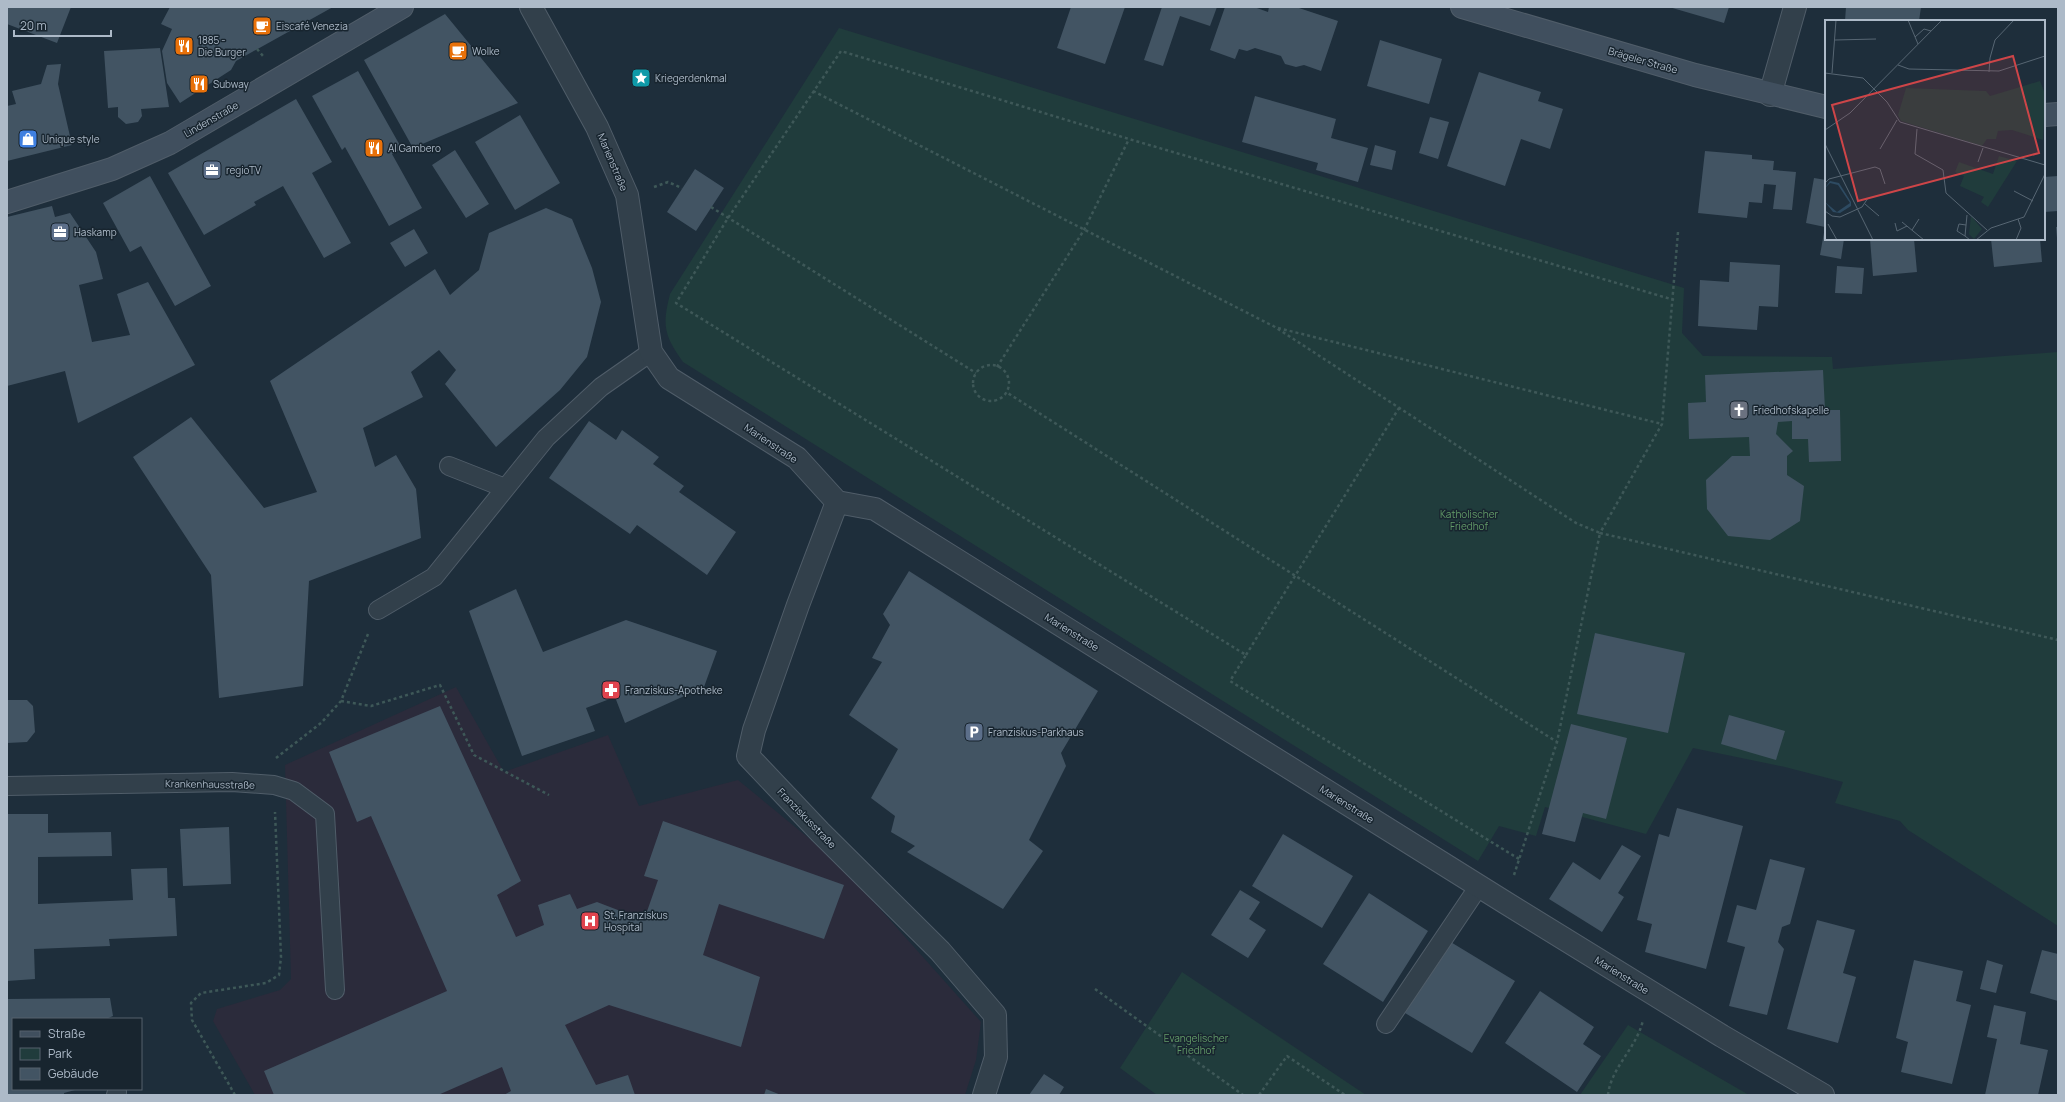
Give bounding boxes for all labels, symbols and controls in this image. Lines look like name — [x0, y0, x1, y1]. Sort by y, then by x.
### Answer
scale bar — [14, 12, 111, 38]
cafe icon: Eiscafé Venezia — [251, 15, 273, 37]
text: 20 m — [20, 17, 47, 34]
place label: Eiscafé Venezia — [276, 19, 348, 33]
inset map — [1825, 20, 2045, 240]
place label: 1885 - Die Burger — [198, 33, 246, 59]
restaurant icon: 1885 - Die Burger — [173, 35, 195, 57]
cafe icon: Wolke — [447, 40, 469, 62]
street label: Brägeler Straße — [1607, 43, 1679, 77]
place label: Wolke — [472, 44, 500, 58]
place icon: Kriegerdenkmal — [630, 67, 652, 89]
place label: Kriegerdenkmal — [655, 71, 727, 85]
restaurant icon: Subway — [188, 73, 210, 95]
place label: Subway — [213, 77, 249, 91]
street label: Lindenstraße — [181, 98, 241, 140]
shop icon: Unique style — [17, 128, 39, 150]
street label: Marienstraße — [595, 131, 632, 193]
place label: Unique style — [42, 132, 100, 146]
restaurant icon: Al Gambero — [363, 137, 385, 159]
place label: Al Gambero — [388, 141, 441, 155]
office icon: regioTV — [201, 159, 223, 181]
place label: regioTV — [226, 163, 261, 177]
office icon: Haskamp — [49, 221, 71, 243]
place label: Haskamp — [74, 225, 117, 239]
church icon: Friedhofskapelle — [1728, 399, 1750, 421]
place label: Friedhofskapelle — [1753, 403, 1829, 417]
street label: Marienstraße — [742, 420, 801, 466]
park label: Katholischer Friedhof — [1440, 507, 1498, 533]
street label: Marienstraße — [1042, 610, 1102, 654]
pharmacy icon: Franziskus-Apotheke — [600, 679, 622, 701]
place label: Franziskus-Apotheke — [625, 683, 723, 697]
parking icon: Franziskus-Parkhaus — [963, 721, 985, 743]
place label: Franziskus-Parkhaus — [988, 725, 1084, 739]
street label: Krankenhausstraße — [165, 776, 255, 792]
street label: Marienstraße — [1317, 782, 1377, 826]
street label: Franziskusstraße — [775, 785, 840, 851]
place label: St. Franziskus Hospital — [604, 908, 668, 934]
hospital icon: St. Franziskus Hospital — [579, 910, 601, 932]
street label: Marienstraße — [1592, 953, 1652, 997]
legend — [12, 1018, 142, 1090]
text: Straße — [48, 1025, 85, 1042]
park label: Evangelischer Friedhof — [1164, 1031, 1229, 1057]
text: Park — [48, 1045, 73, 1062]
text: Gebäude — [48, 1065, 99, 1082]

